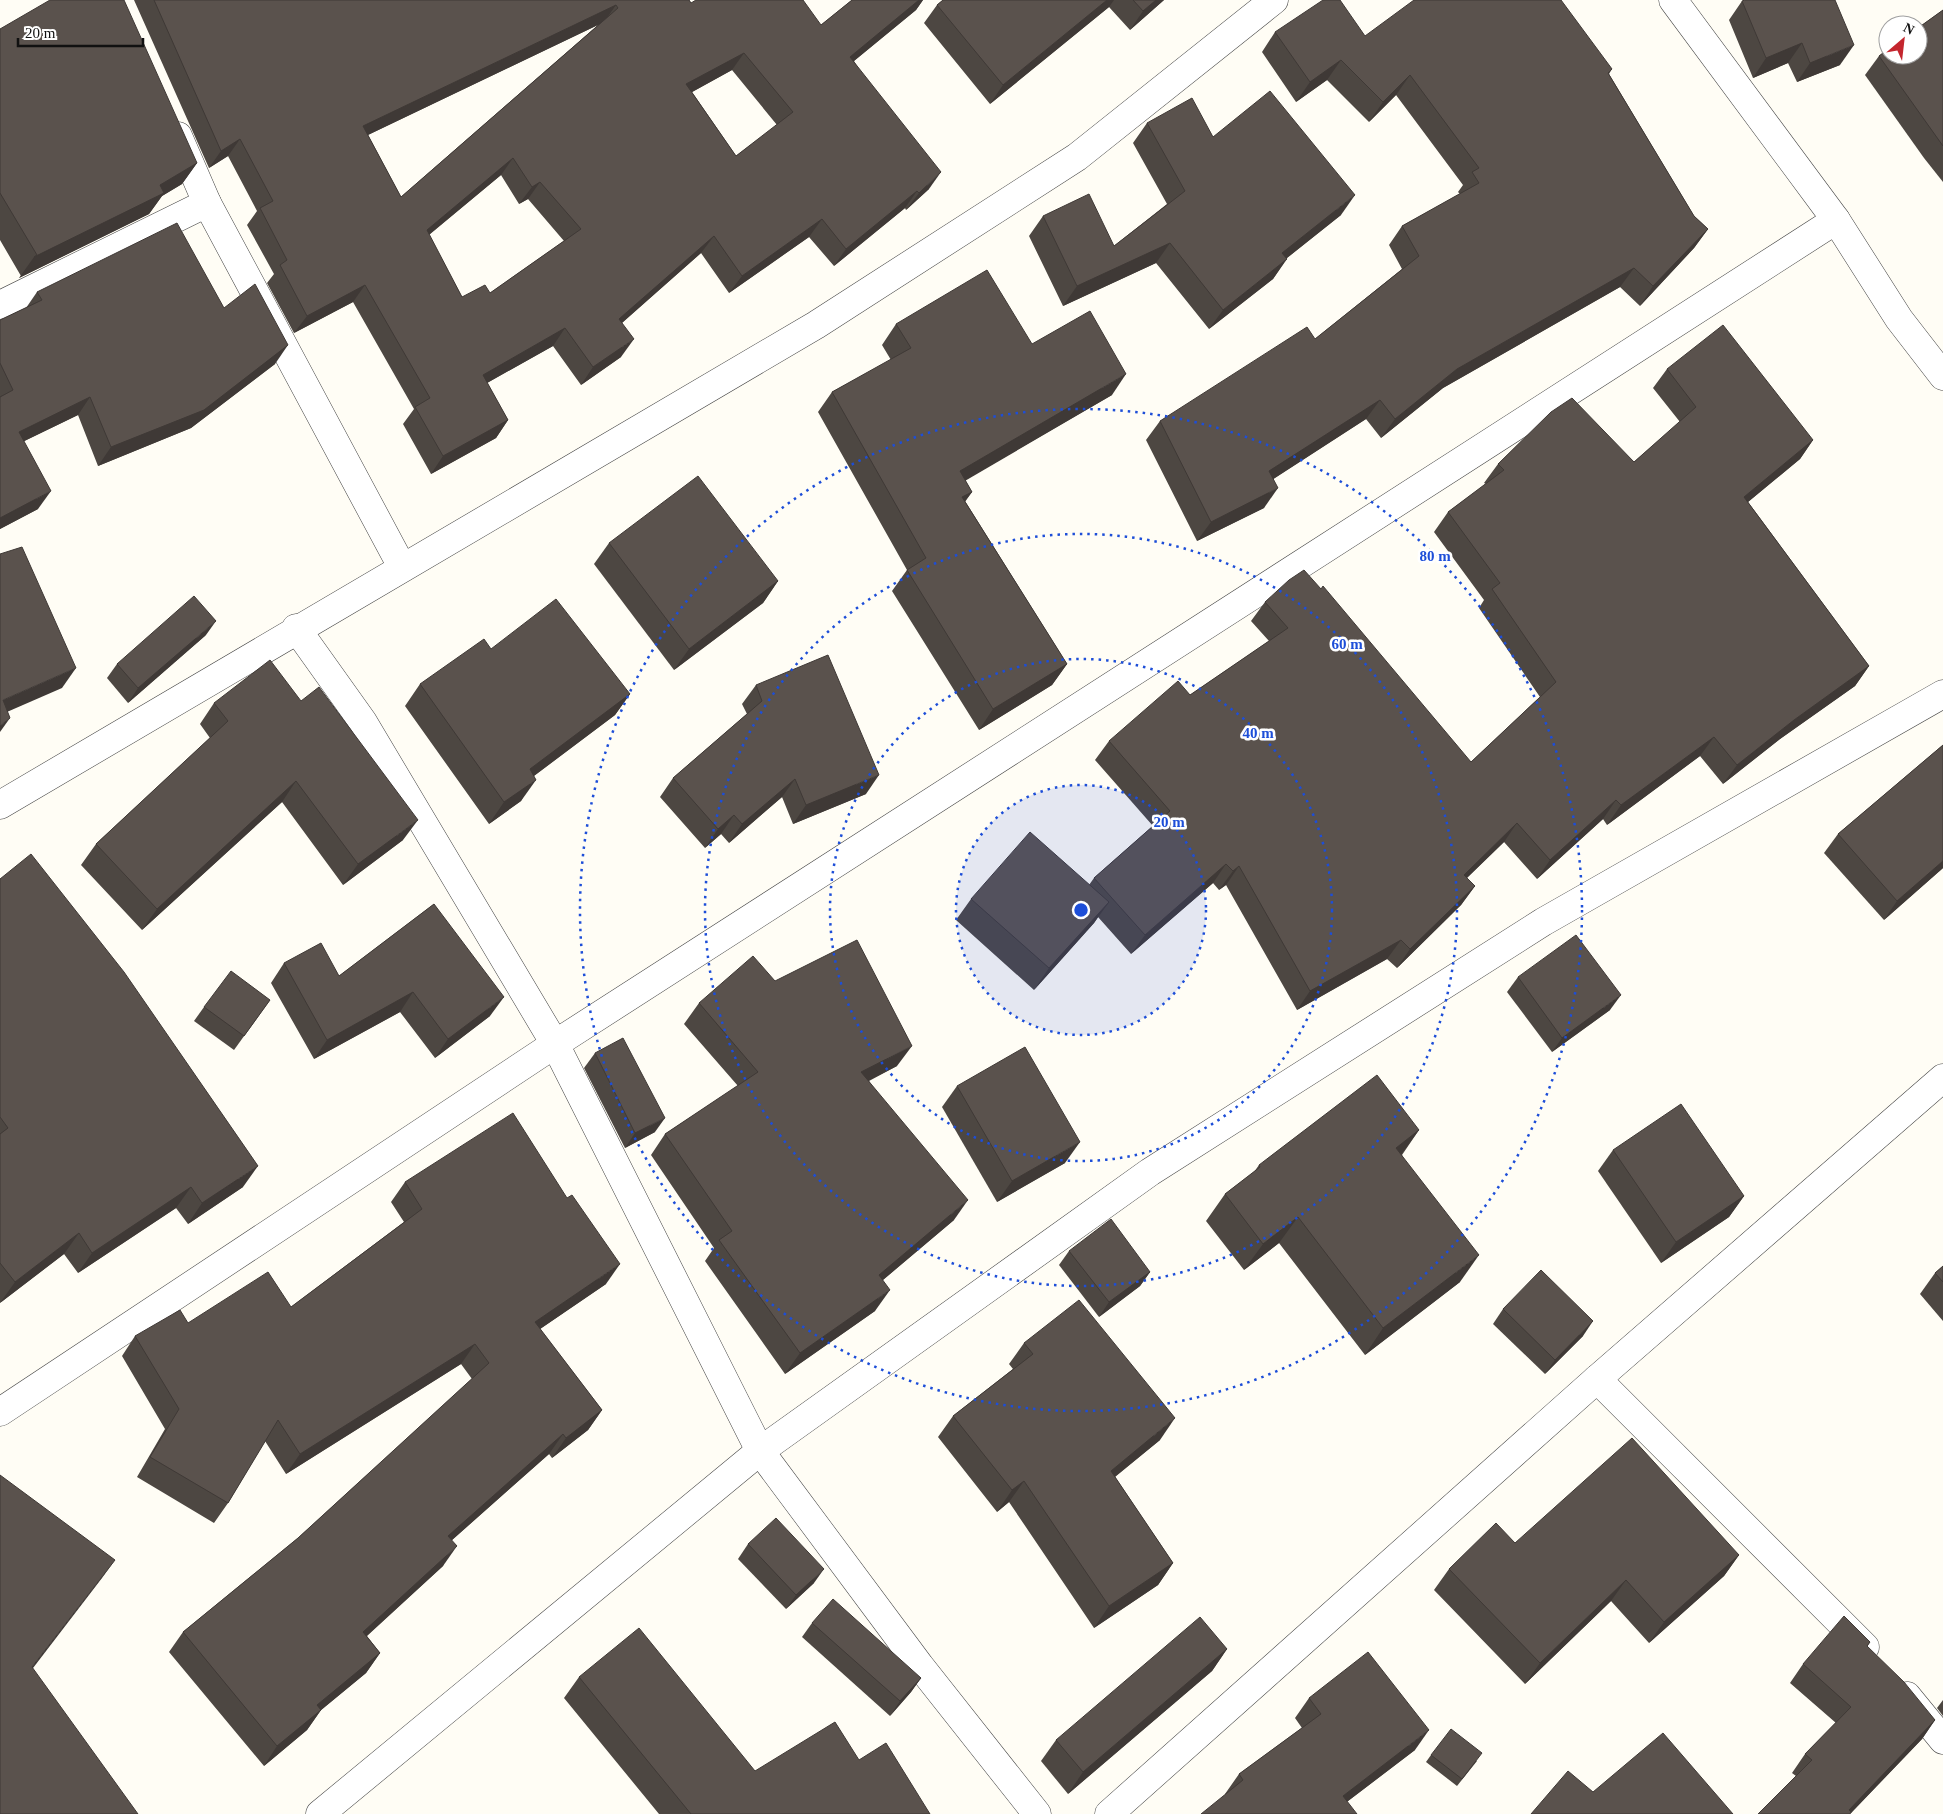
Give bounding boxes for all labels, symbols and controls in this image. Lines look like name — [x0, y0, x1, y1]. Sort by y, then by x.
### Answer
scale bar — [18, 15, 142, 47]
north arrow — [1878, 15, 1928, 65]
text: N — [1901, 20, 1917, 38]
text: 20 m — [25, 25, 56, 41]
text: 80 m — [1419, 548, 1451, 564]
text: 60 m — [1331, 636, 1363, 652]
text: 40 m — [1242, 725, 1274, 741]
text: 20 m — [1153, 814, 1185, 830]
centre of rings — [1072, 901, 1090, 919]

